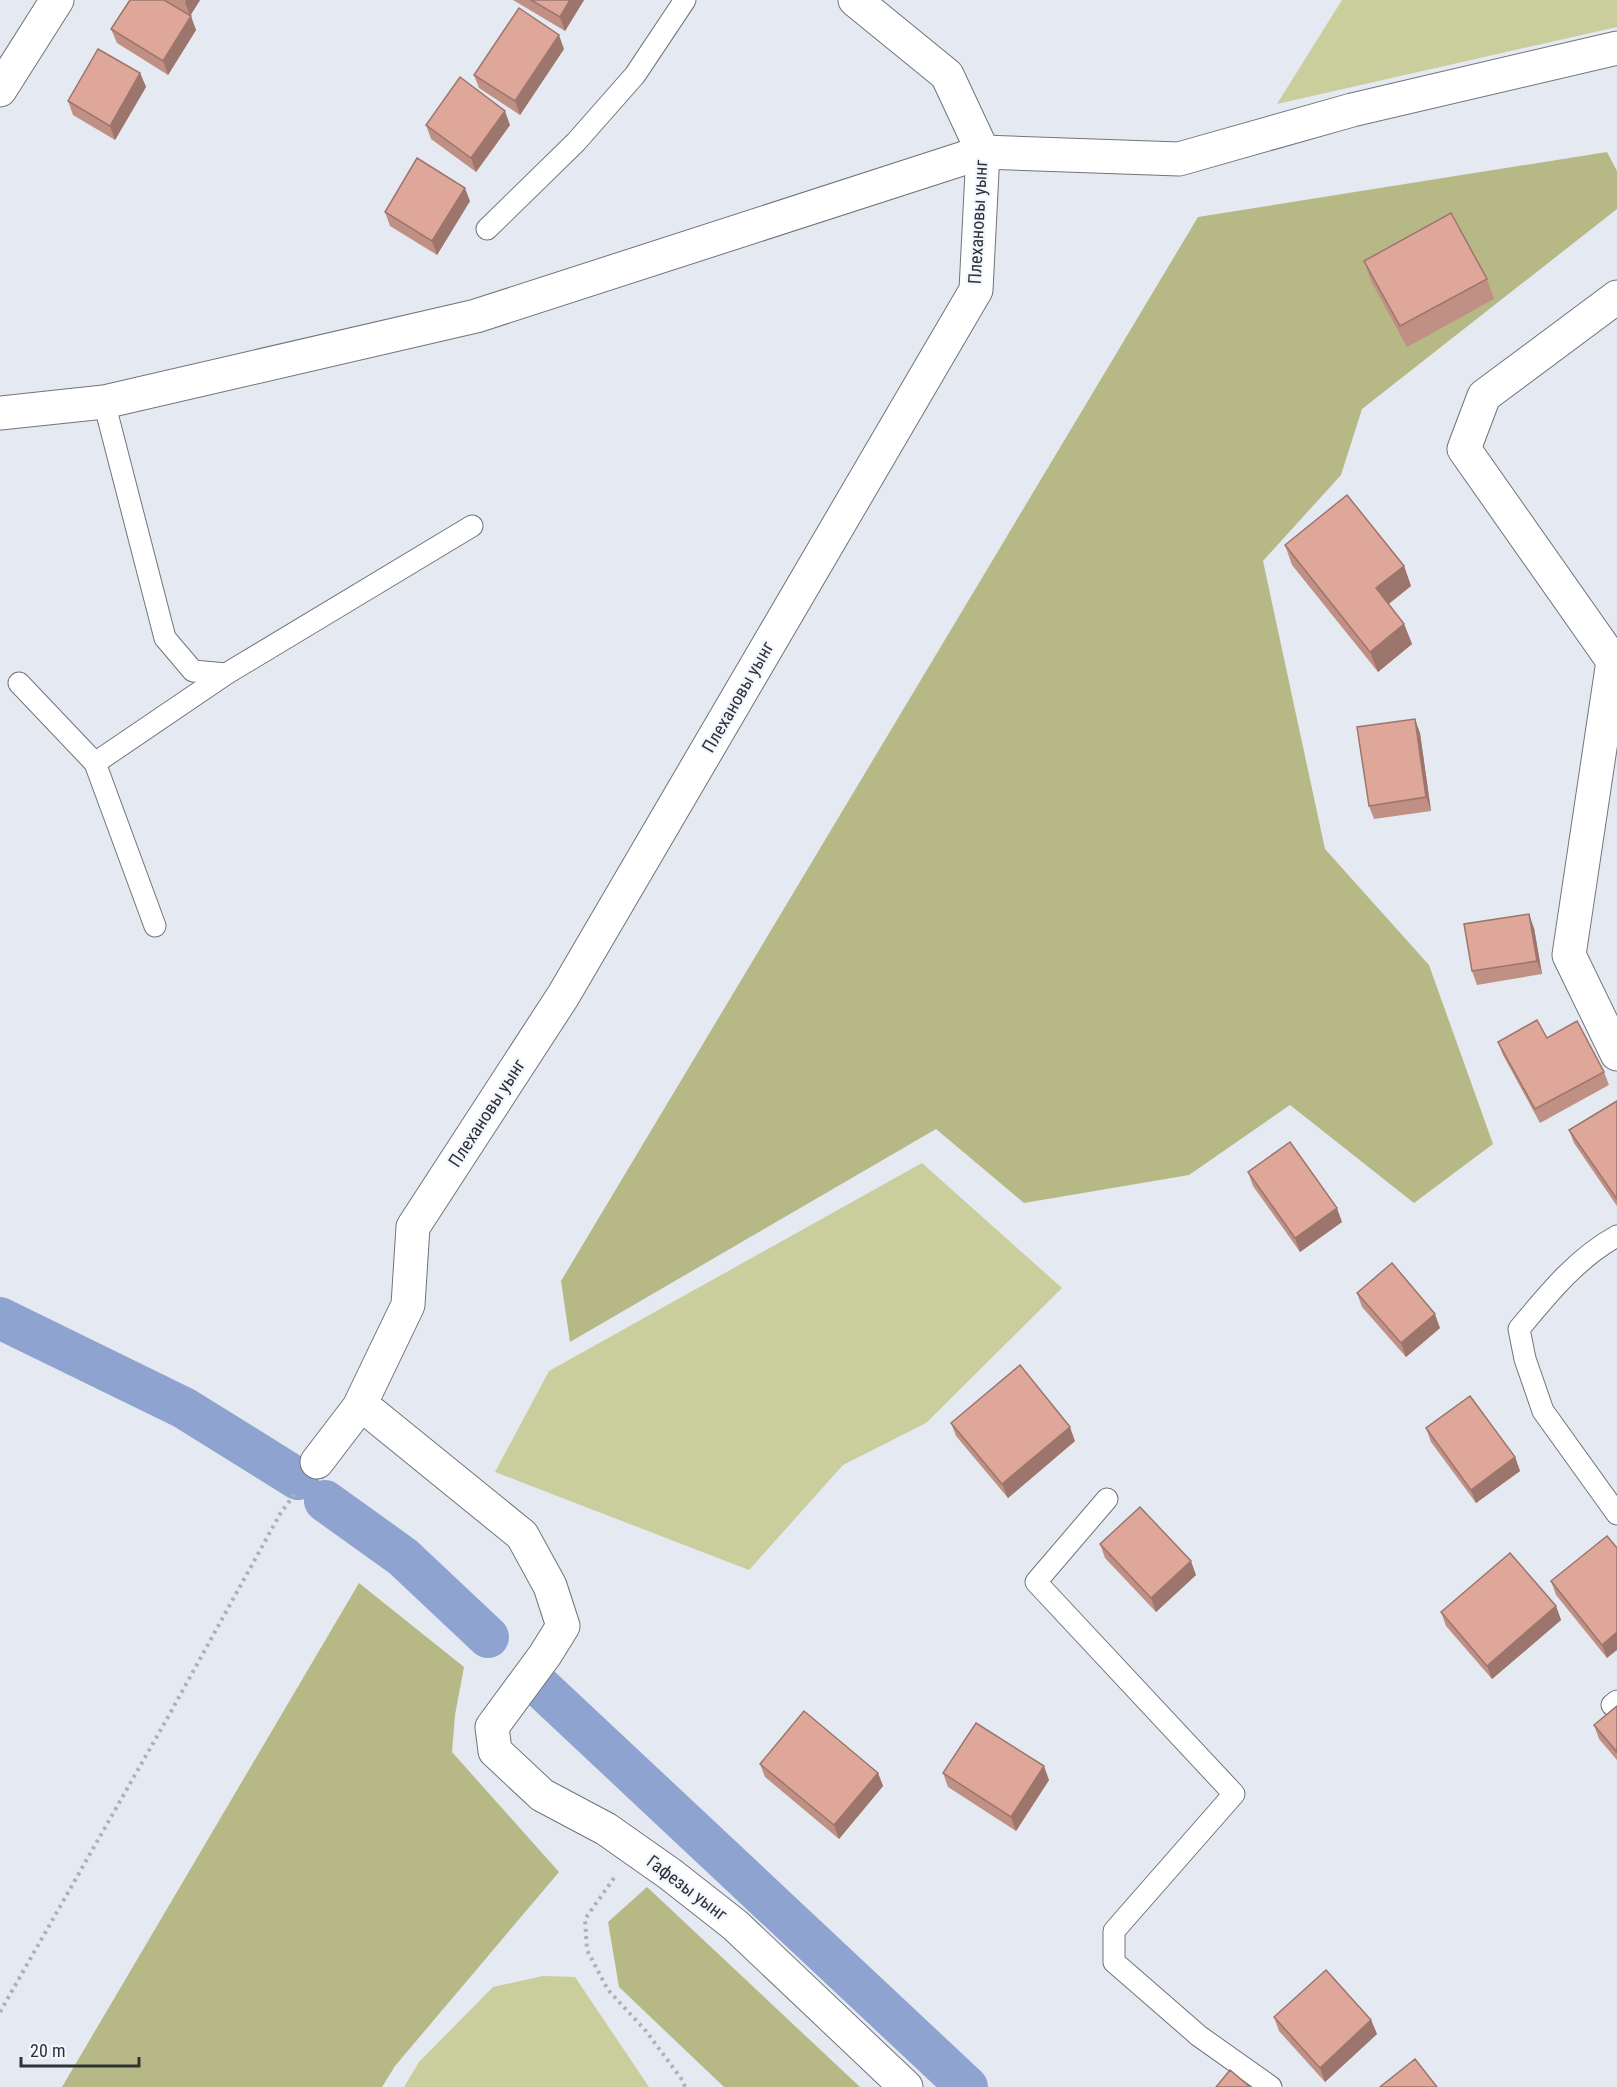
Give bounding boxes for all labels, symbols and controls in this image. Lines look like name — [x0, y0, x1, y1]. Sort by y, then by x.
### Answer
street label: Плехановы уынг — [964, 159, 991, 285]
street label: Плехановы уынг — [697, 637, 778, 756]
street label: Плехановы уынг — [444, 1055, 529, 1171]
street label: Гафезы уынг — [643, 1851, 732, 1925]
scale bar — [21, 2030, 140, 2068]
text: 20 m — [30, 2040, 65, 2061]

